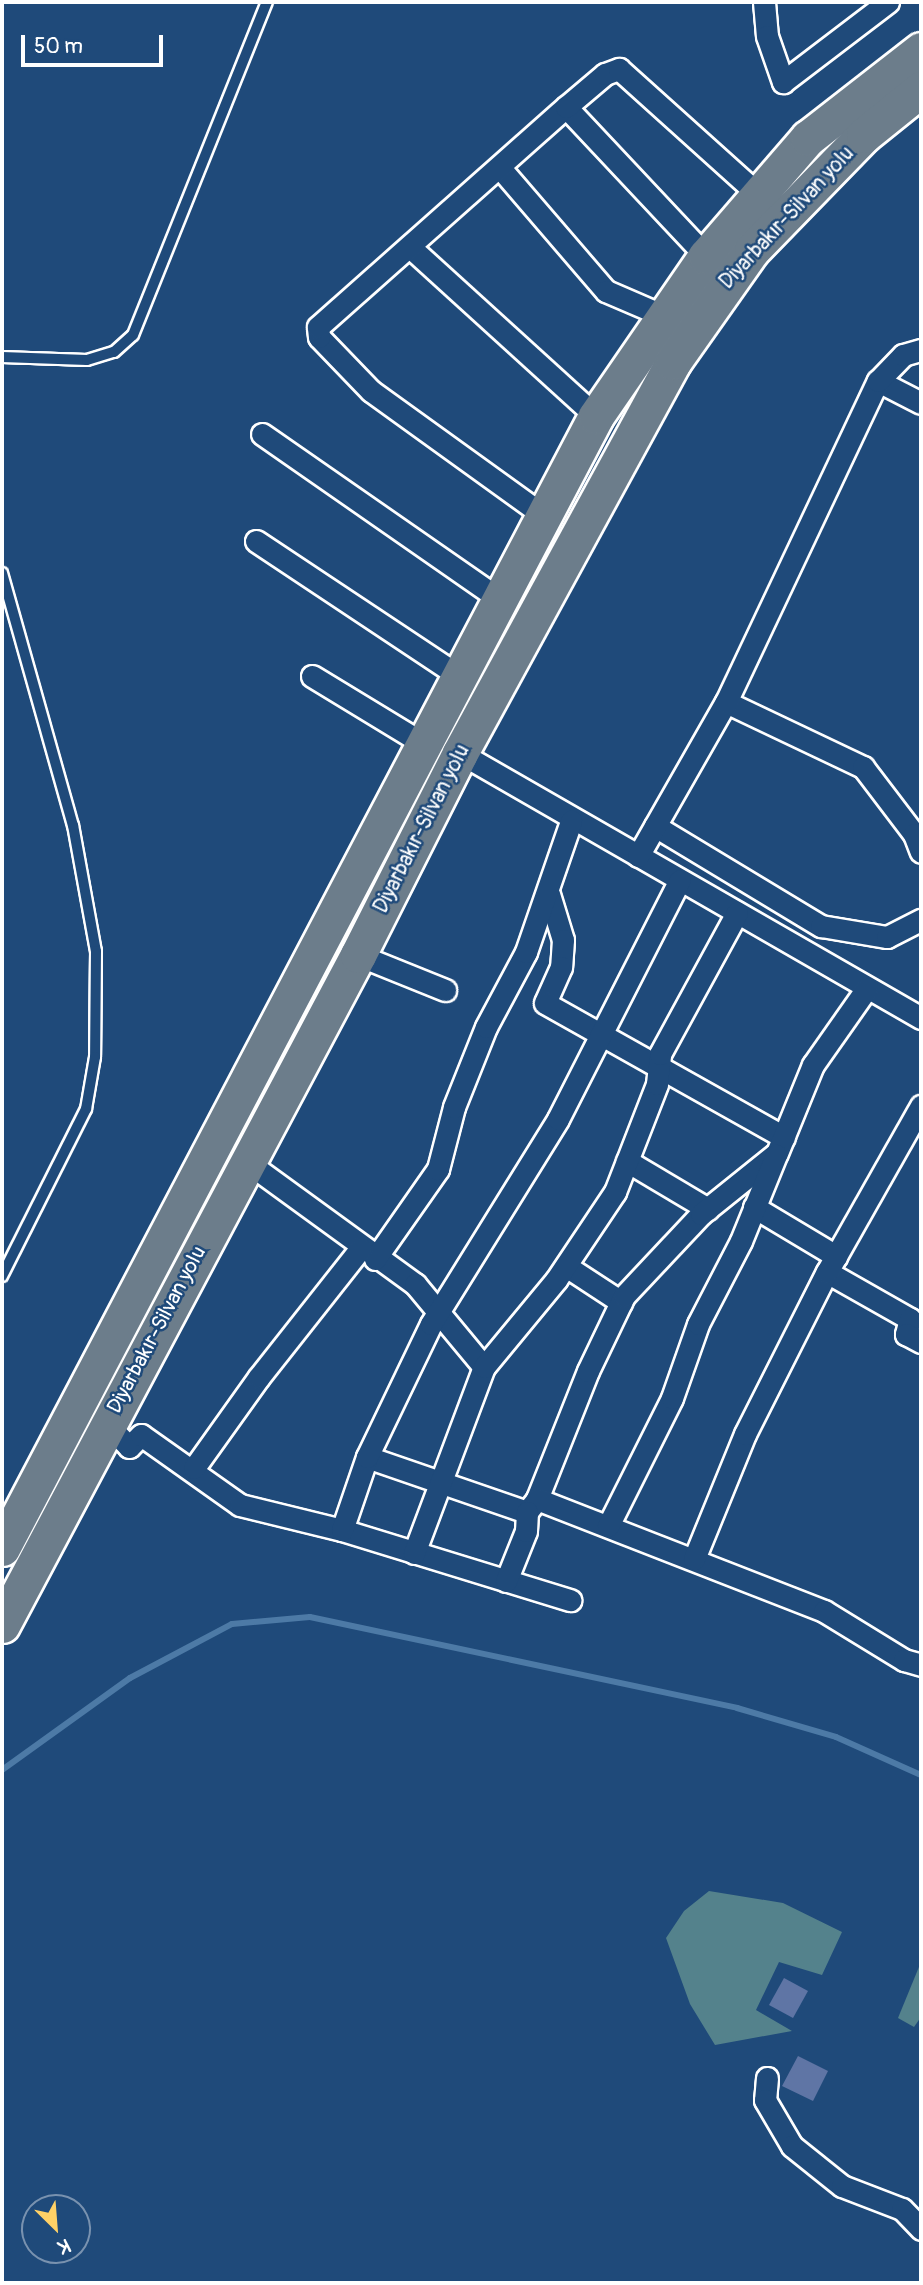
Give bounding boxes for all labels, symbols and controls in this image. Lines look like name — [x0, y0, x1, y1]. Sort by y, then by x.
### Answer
scale bar — [24, 21, 166, 65]
text: 50 m — [34, 33, 83, 60]
street label: Diyarbakır-Silvan yolu — [714, 141, 860, 295]
street label: Diyarbakır-Silvan yolu — [369, 740, 475, 918]
street label: Diyarbakır-Silvan yolu — [102, 1242, 212, 1418]
north arrow — [21, 2194, 91, 2264]
text: K — [54, 2233, 74, 2260]

